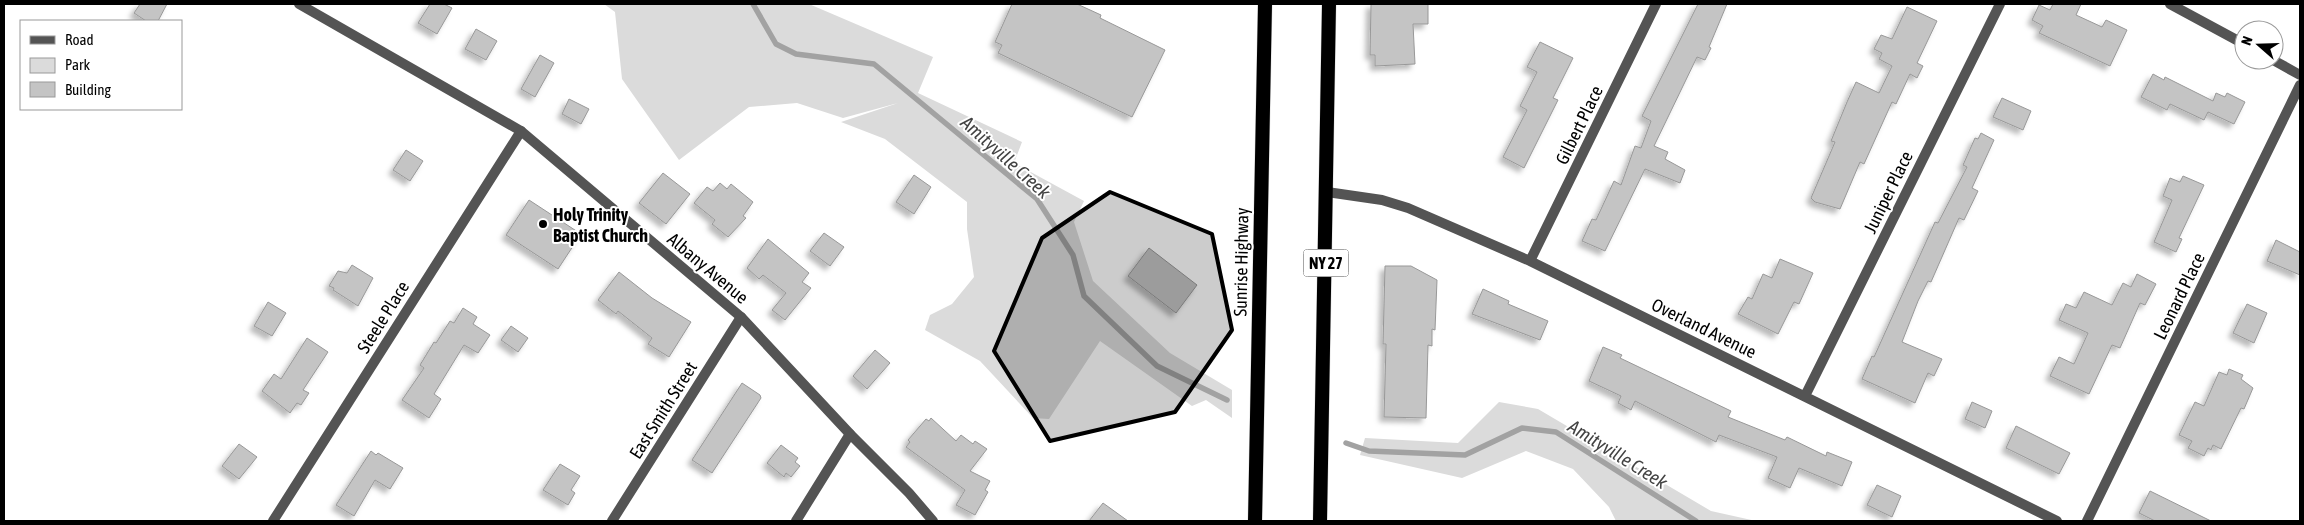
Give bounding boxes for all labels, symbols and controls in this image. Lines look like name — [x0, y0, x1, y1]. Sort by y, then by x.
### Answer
legend — [20, 20, 182, 110]
north arrow — [2234, 20, 2284, 70]
text: Road — [65, 31, 94, 48]
text: N — [2238, 34, 2256, 47]
text: Park — [65, 56, 90, 73]
text: Building — [65, 81, 111, 98]
street label: Gilbert Place — [1551, 82, 1607, 168]
water label: Amityville Creek — [956, 110, 1056, 203]
street label: Juniper Place — [1859, 148, 1917, 236]
place label: Holy Trinity Baptist Church — [553, 204, 648, 246]
street label: Sunrise Highway — [1230, 207, 1252, 317]
marker: Holy Trinity Baptist Church — [537, 218, 549, 230]
street label: Albany Avenue — [663, 228, 753, 308]
street label: Leonard Place — [2149, 249, 2209, 343]
road number: NY 27 — [1304, 250, 1348, 276]
street label: Steele Place — [353, 277, 413, 357]
street label: Overland Avenue — [1648, 294, 1760, 362]
street label: East Smith Street — [625, 358, 701, 462]
water label: Amityville Creek — [1564, 414, 1672, 494]

